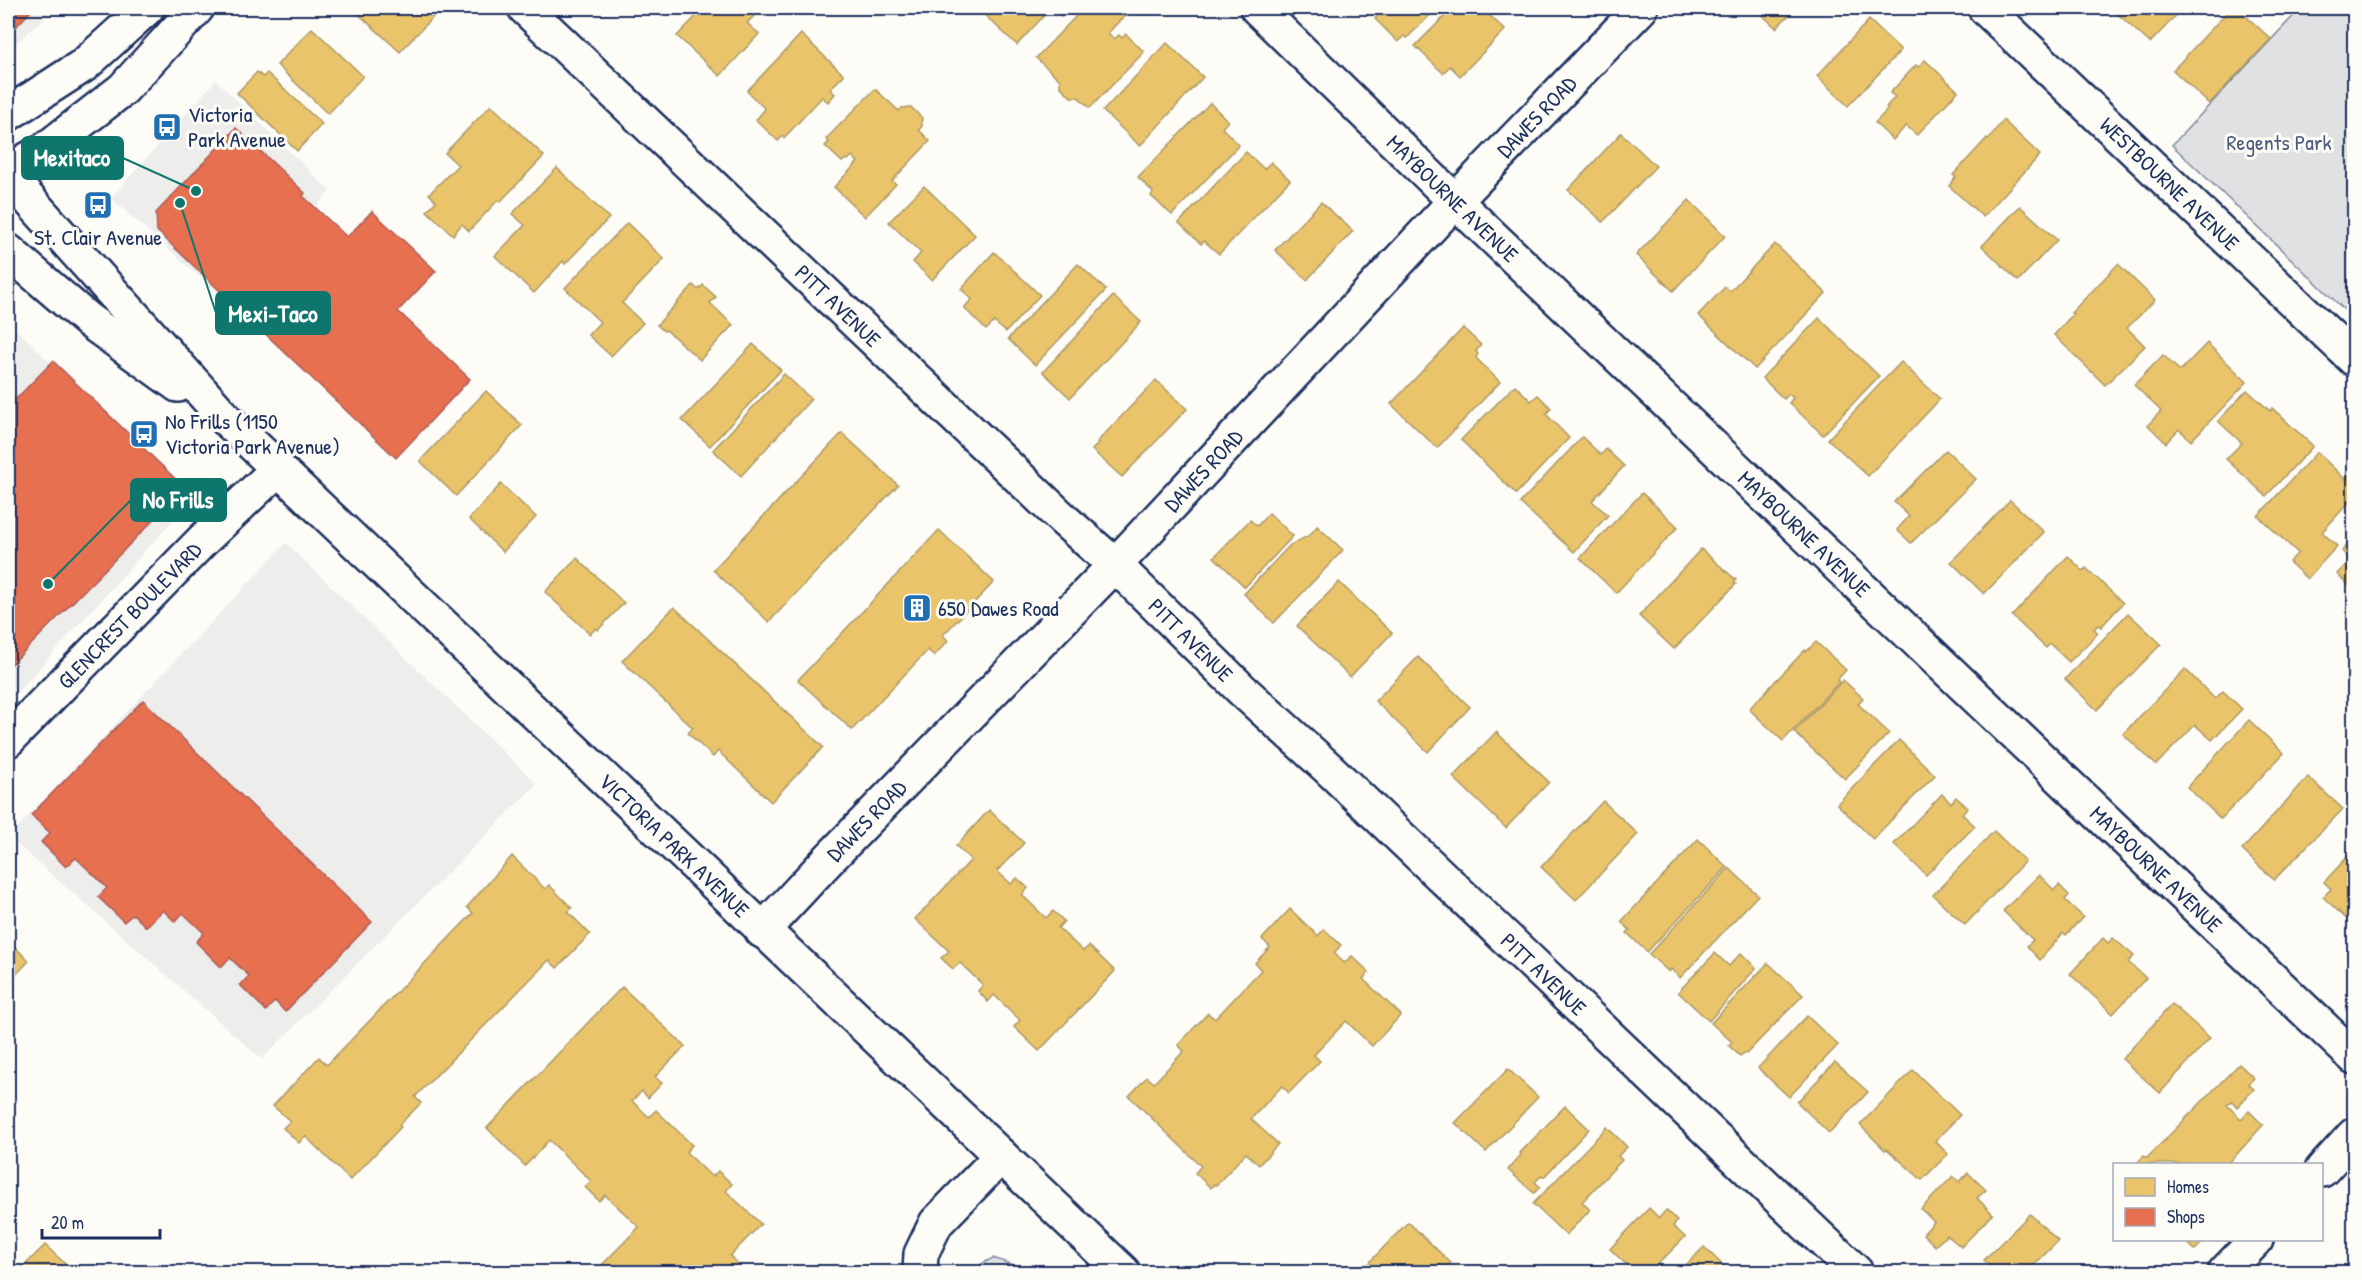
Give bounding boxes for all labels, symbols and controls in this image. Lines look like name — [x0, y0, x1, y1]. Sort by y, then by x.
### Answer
street label: DAWES ROAD — [1490, 69, 1583, 164]
place label: Victoria Park Avenue — [188, 99, 286, 154]
street label: WESTBOURNE AVENUE — [2093, 110, 2246, 258]
bus stop icon: Victoria Park Avenue — [151, 111, 183, 143]
park label: Regents Park — [2226, 127, 2332, 157]
street label: MAYBOURNE AVENUE — [1380, 128, 1525, 269]
callout: Mexitaco — [22, 137, 123, 179]
text: Mexitaco — [34, 141, 111, 173]
bus stop icon: St. Clair Avenue — [82, 189, 114, 221]
place label: St. Clair Avenue — [34, 222, 162, 252]
street label: PITT AVENUE — [789, 258, 888, 354]
callout: Mexi-Taco — [216, 292, 330, 334]
text: Mexi-Taco — [228, 297, 318, 329]
place label: No Frills (1150 Victoria Park Avenue) — [165, 406, 340, 461]
bus stop icon: No Frills (1150 Victoria Park Avenue) — [128, 418, 160, 450]
street label: DAWES ROAD — [1157, 422, 1250, 518]
street label: MAYBOURNE AVENUE — [1732, 464, 1877, 604]
callout: No Frills — [131, 479, 226, 521]
text: No Frills — [142, 483, 214, 515]
street label: GLENCREST BOULEVARD — [51, 535, 208, 696]
street label: PITT AVENUE — [1142, 591, 1240, 688]
building icon: 650 Dawes Road — [901, 592, 933, 624]
place label: 650 Dawes Road — [938, 593, 1059, 623]
street label: VICTORIA PARK AVENUE — [592, 766, 756, 924]
street label: DAWES ROAD — [820, 773, 913, 868]
street label: MAYBOURNE AVENUE — [2084, 799, 2229, 939]
street label: PITT AVENUE — [1494, 926, 1593, 1022]
legend — [2113, 1163, 2323, 1241]
text: Homes — [2167, 1174, 2209, 1199]
scale bar — [42, 1202, 160, 1240]
text: Shops — [2167, 1204, 2205, 1229]
text: 20 m — [51, 1210, 84, 1235]

